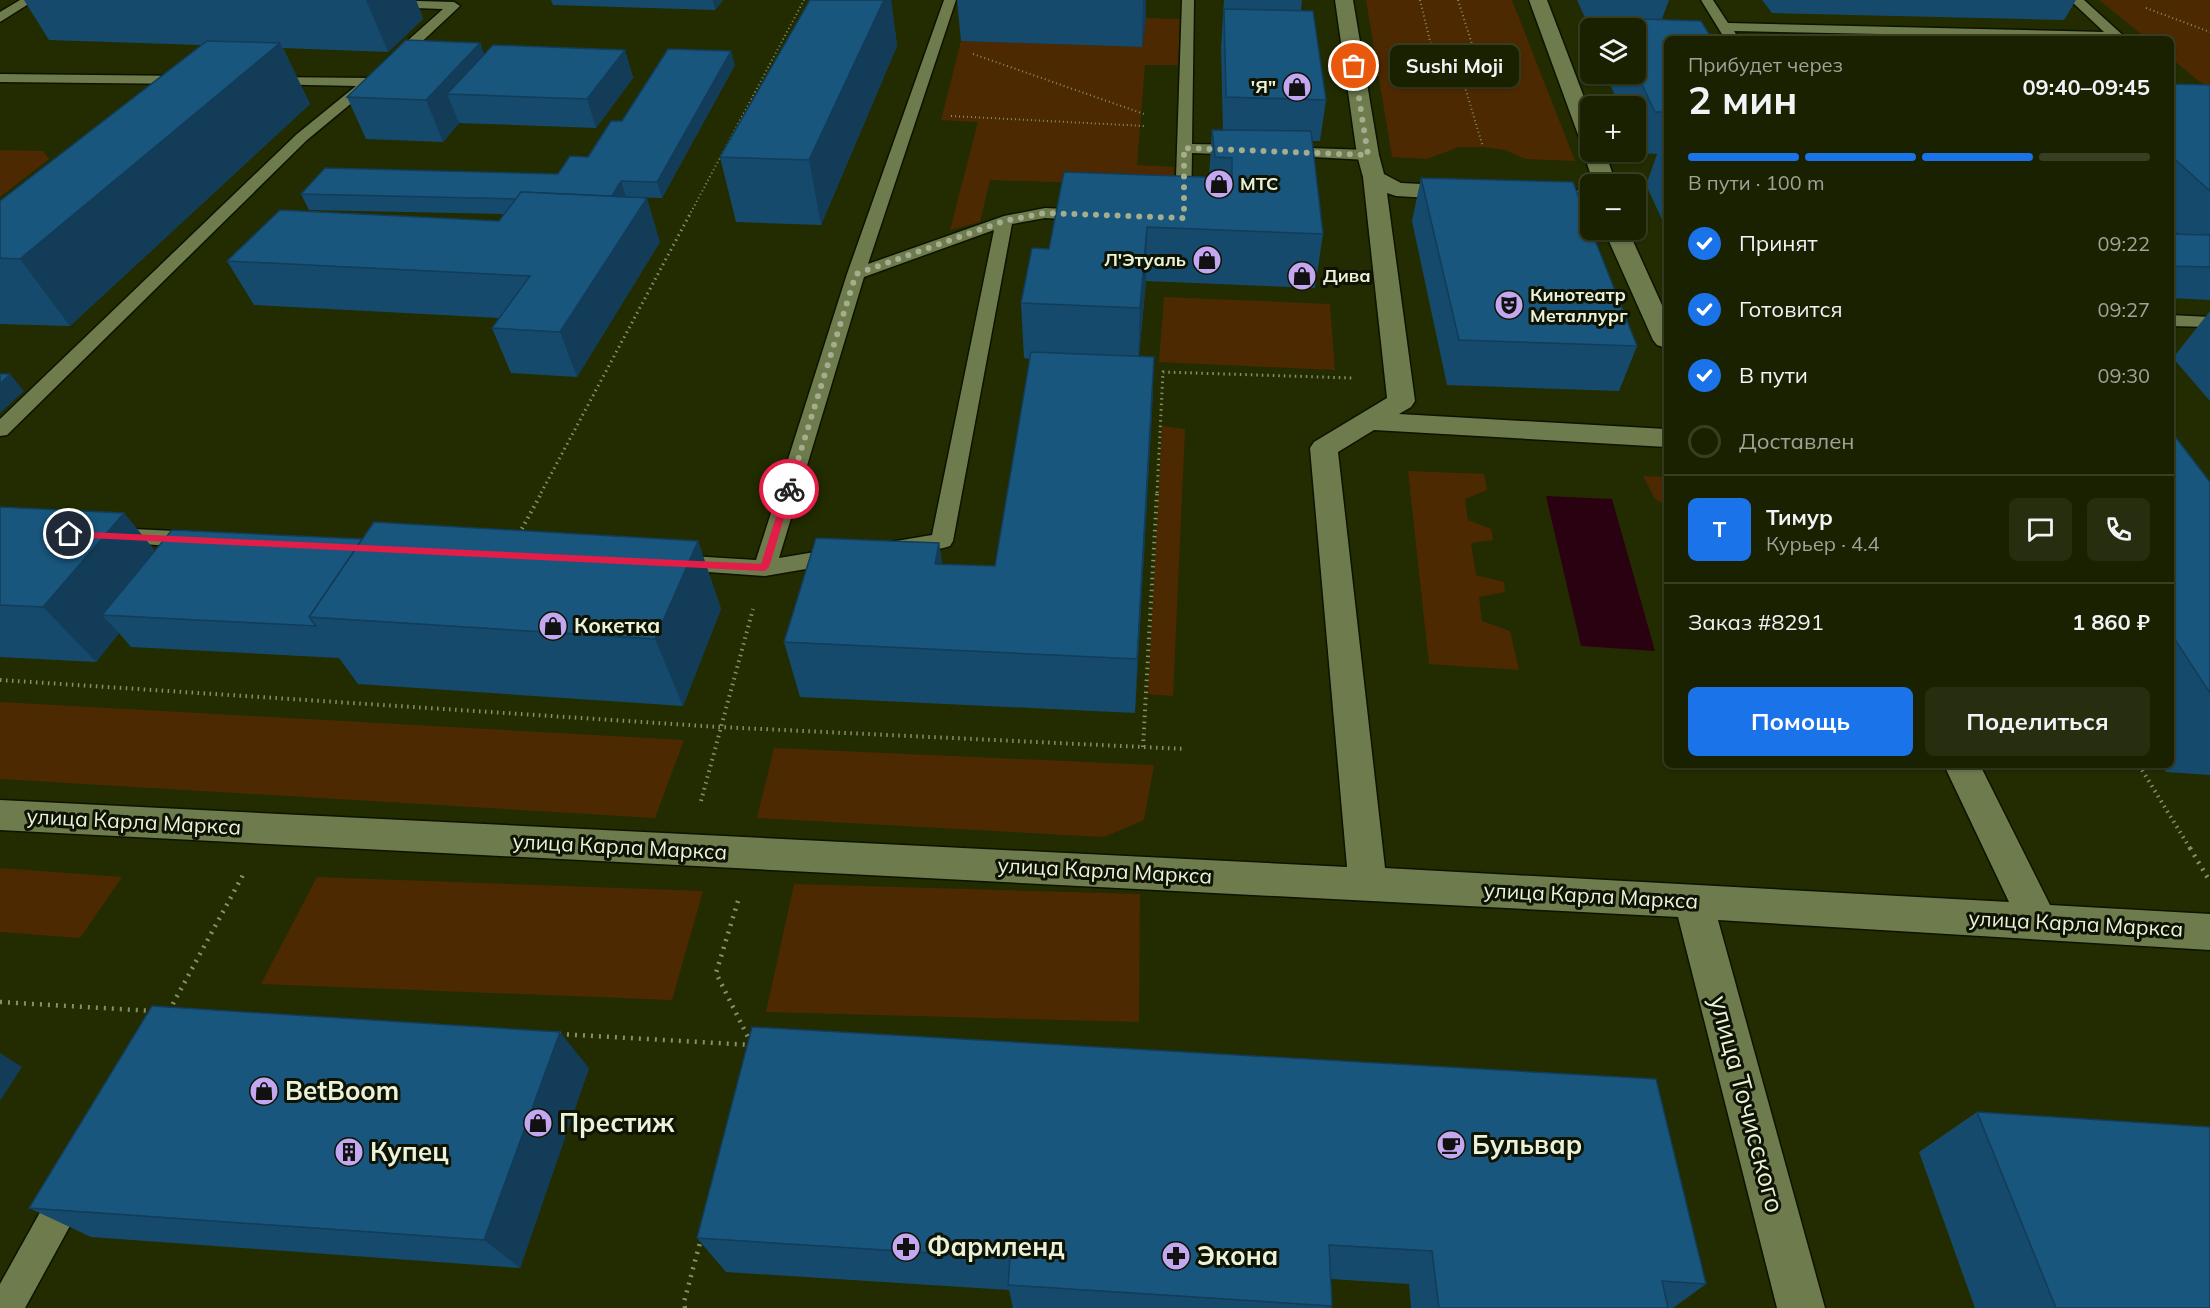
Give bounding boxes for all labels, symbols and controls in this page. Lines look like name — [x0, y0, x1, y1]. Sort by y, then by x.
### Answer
map controls — [1580, 18, 1646, 240]
button: layers — [1580, 18, 1646, 84]
pin — [1328, 40, 1379, 91]
callout: Sushi Moji — [1390, 45, 1519, 87]
icon: bag — [1337, 49, 1370, 82]
text: Прибудет через — [1688, 52, 1843, 77]
text: Sushi Moji — [1406, 53, 1503, 78]
shop icon: 'Я" — [1281, 71, 1313, 103]
text: 09:40–09:45 — [2022, 73, 2150, 101]
place label: 'Я" — [1251, 75, 1276, 98]
text: 2 мин — [1688, 75, 1797, 124]
button: + — [1580, 96, 1646, 162]
shop icon: МТС — [1203, 168, 1235, 200]
text: В пути · 100 m — [1688, 170, 1824, 195]
place label: МТС — [1240, 172, 1278, 195]
button: − — [1580, 174, 1646, 240]
icon: check — [1688, 227, 1721, 260]
text: Принят — [1739, 229, 1818, 257]
text: 09:22 — [2097, 231, 2150, 256]
shop icon: Л'Этуаль — [1191, 244, 1223, 276]
place label: Л'Этуаль — [1104, 248, 1186, 271]
shop icon: Дива — [1286, 260, 1318, 292]
place label: Дива — [1323, 264, 1371, 287]
place label: Кинотеатр Металлург — [1530, 283, 1628, 327]
theatre icon: Кинотеатр Металлург — [1493, 289, 1525, 321]
icon: check — [1688, 293, 1721, 326]
text: Готовится — [1739, 295, 1843, 323]
text: 09:27 — [2097, 297, 2150, 322]
icon: check — [1688, 359, 1721, 392]
text: В пути — [1739, 361, 1808, 389]
text: 09:30 — [2097, 363, 2150, 388]
text: Доставлен — [1739, 427, 1855, 455]
courier — [759, 459, 819, 519]
icon: bike — [773, 473, 806, 506]
button: chat — [2009, 498, 2072, 561]
button: phone — [2087, 498, 2150, 561]
text: Тимур — [1766, 503, 1833, 531]
pin — [43, 508, 94, 559]
text: Т — [1713, 515, 1726, 543]
icon: home — [52, 517, 85, 550]
text: Курьер · 4.4 — [1766, 531, 1880, 556]
text: Заказ #8291 — [1688, 608, 1824, 636]
text: 1 860 ₽ — [2072, 608, 2150, 636]
shop icon: Кокетка — [537, 610, 569, 642]
place label: Кокетка — [574, 612, 660, 638]
button: Помощь — [1688, 687, 1913, 756]
button: Поделиться — [1925, 687, 2150, 756]
street label: улица Карла Маркса — [26, 802, 242, 840]
street label: улица Карла Маркса — [512, 827, 728, 865]
street label: улица Карла Маркса — [997, 851, 1213, 889]
street label: улица Карла Маркса — [1483, 876, 1699, 914]
street label: улица Карла Маркса — [1968, 904, 2184, 942]
street label: улица Точисского — [1703, 992, 1792, 1216]
place label: BetBoom — [285, 1074, 399, 1107]
shop icon: BetBoom — [248, 1075, 280, 1107]
place label: Престиж — [559, 1106, 675, 1139]
shop icon: Престиж — [522, 1107, 554, 1139]
place label: Бульвар — [1472, 1128, 1582, 1161]
cafe icon: Бульвар — [1435, 1129, 1467, 1161]
place label: Купец — [370, 1135, 449, 1168]
building icon: Купец — [333, 1136, 365, 1168]
place label: Фармленд — [927, 1230, 1065, 1263]
pharmacy icon: Фармленд — [890, 1231, 922, 1263]
place label: Экона — [1197, 1239, 1278, 1272]
pharmacy icon: Экона — [1160, 1240, 1192, 1272]

